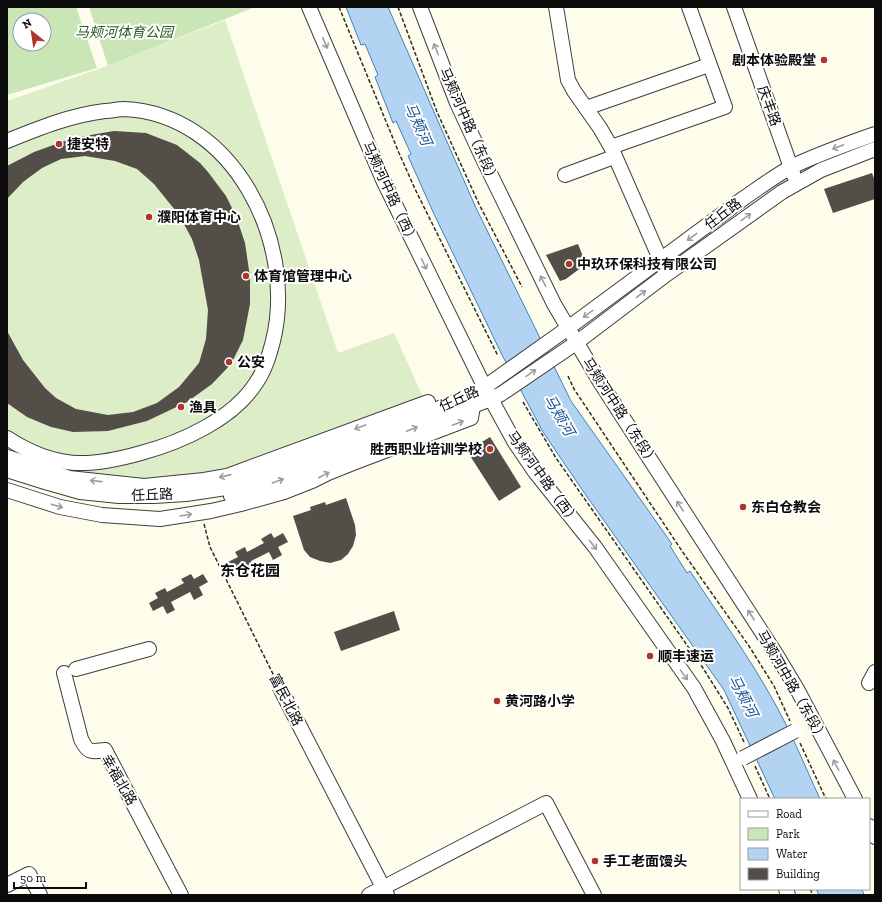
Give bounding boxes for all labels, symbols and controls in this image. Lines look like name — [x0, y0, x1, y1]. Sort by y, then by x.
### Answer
north arrow — [12, 12, 52, 52]
text: N — [20, 16, 35, 31]
park label: 马颊河体育公园 — [75, 24, 175, 41]
one-way arrow — [321, 36, 329, 48]
one-way arrow — [431, 44, 439, 56]
place label: 剧本体验殿堂 — [732, 52, 816, 69]
marker: 剧本体验殿堂 — [819, 55, 829, 65]
street label: 马颊河中路（东段） — [436, 65, 502, 187]
street label: 庆丰路 — [754, 83, 784, 129]
water label: 马颊河 — [401, 100, 437, 151]
place label: 捷安特 — [67, 136, 109, 153]
marker: 捷安特 — [54, 139, 64, 149]
street label: 马颊河中路（西） — [359, 139, 421, 247]
one-way arrow — [833, 144, 845, 152]
street label: 任丘路 — [701, 195, 745, 233]
place label: 濮阳体育中心 — [157, 209, 241, 226]
marker: 濮阳体育中心 — [144, 212, 154, 222]
one-way arrow — [740, 213, 751, 221]
one-way arrow — [687, 232, 698, 241]
place label: 中玖环保科技有限公司 — [577, 256, 717, 273]
one-way arrow — [420, 257, 428, 269]
marker: 中玖环保科技有限公司 — [564, 259, 574, 269]
place label: 体育馆管理中心 — [254, 268, 352, 285]
marker: 体育馆管理中心 — [241, 271, 251, 281]
one-way arrow — [539, 276, 546, 288]
one-way arrow — [635, 290, 646, 298]
one-way arrow — [582, 309, 593, 318]
place label: 公安 — [237, 354, 265, 371]
street label: 马颊河中路（东段） — [579, 355, 661, 469]
marker: 公安 — [224, 357, 234, 367]
one-way arrow — [526, 369, 537, 377]
street label: 任丘路 — [436, 383, 482, 415]
water label: 马颊河 — [540, 391, 580, 442]
place label: 渔具 — [189, 399, 217, 416]
marker: 渔具 — [176, 402, 186, 412]
one-way arrow — [452, 418, 464, 426]
one-way arrow — [354, 424, 366, 432]
one-way arrow — [406, 425, 418, 433]
street label: 马颊河中路（西） — [503, 428, 583, 528]
place label: 胜西职业培训学校 — [370, 441, 482, 458]
marker: 胜西职业培训学校 — [485, 444, 495, 454]
one-way arrow — [318, 471, 330, 479]
one-way arrow — [218, 473, 231, 481]
one-way arrow — [89, 477, 102, 485]
one-way arrow — [271, 477, 283, 485]
street label: 任丘路 — [131, 486, 173, 504]
place label: 东白仓教会 — [751, 499, 821, 516]
one-way arrow — [676, 501, 684, 512]
marker: 东白仓教会 — [738, 502, 748, 512]
one-way arrow — [51, 503, 64, 511]
one-way arrow — [179, 511, 192, 519]
one-way arrow — [589, 540, 598, 551]
district label: 东仓花园 — [220, 562, 280, 580]
one-way arrow — [747, 610, 755, 621]
street label: 马颊河中路（东段） — [753, 627, 831, 745]
place label: 顺丰速运 — [658, 648, 714, 665]
marker: 顺丰速运 — [645, 651, 655, 661]
one-way arrow — [680, 669, 688, 680]
street label: 富民北路 — [266, 671, 306, 729]
water label: 马颊河 — [725, 672, 763, 723]
place label: 黄河路小学 — [505, 693, 575, 710]
marker: 黄河路小学 — [492, 696, 502, 706]
street label: 幸福北路 — [98, 752, 140, 808]
one-way arrow — [832, 759, 839, 771]
legend — [740, 798, 870, 890]
text: Road — [776, 807, 802, 821]
text: Park — [776, 827, 801, 841]
text: Water — [776, 847, 808, 861]
place label: 手工老面馒头 — [603, 853, 687, 870]
marker: 手工老面馒头 — [590, 856, 600, 866]
scale bar — [14, 864, 86, 890]
text: Building — [776, 867, 820, 881]
text: 50 m — [20, 871, 47, 885]

